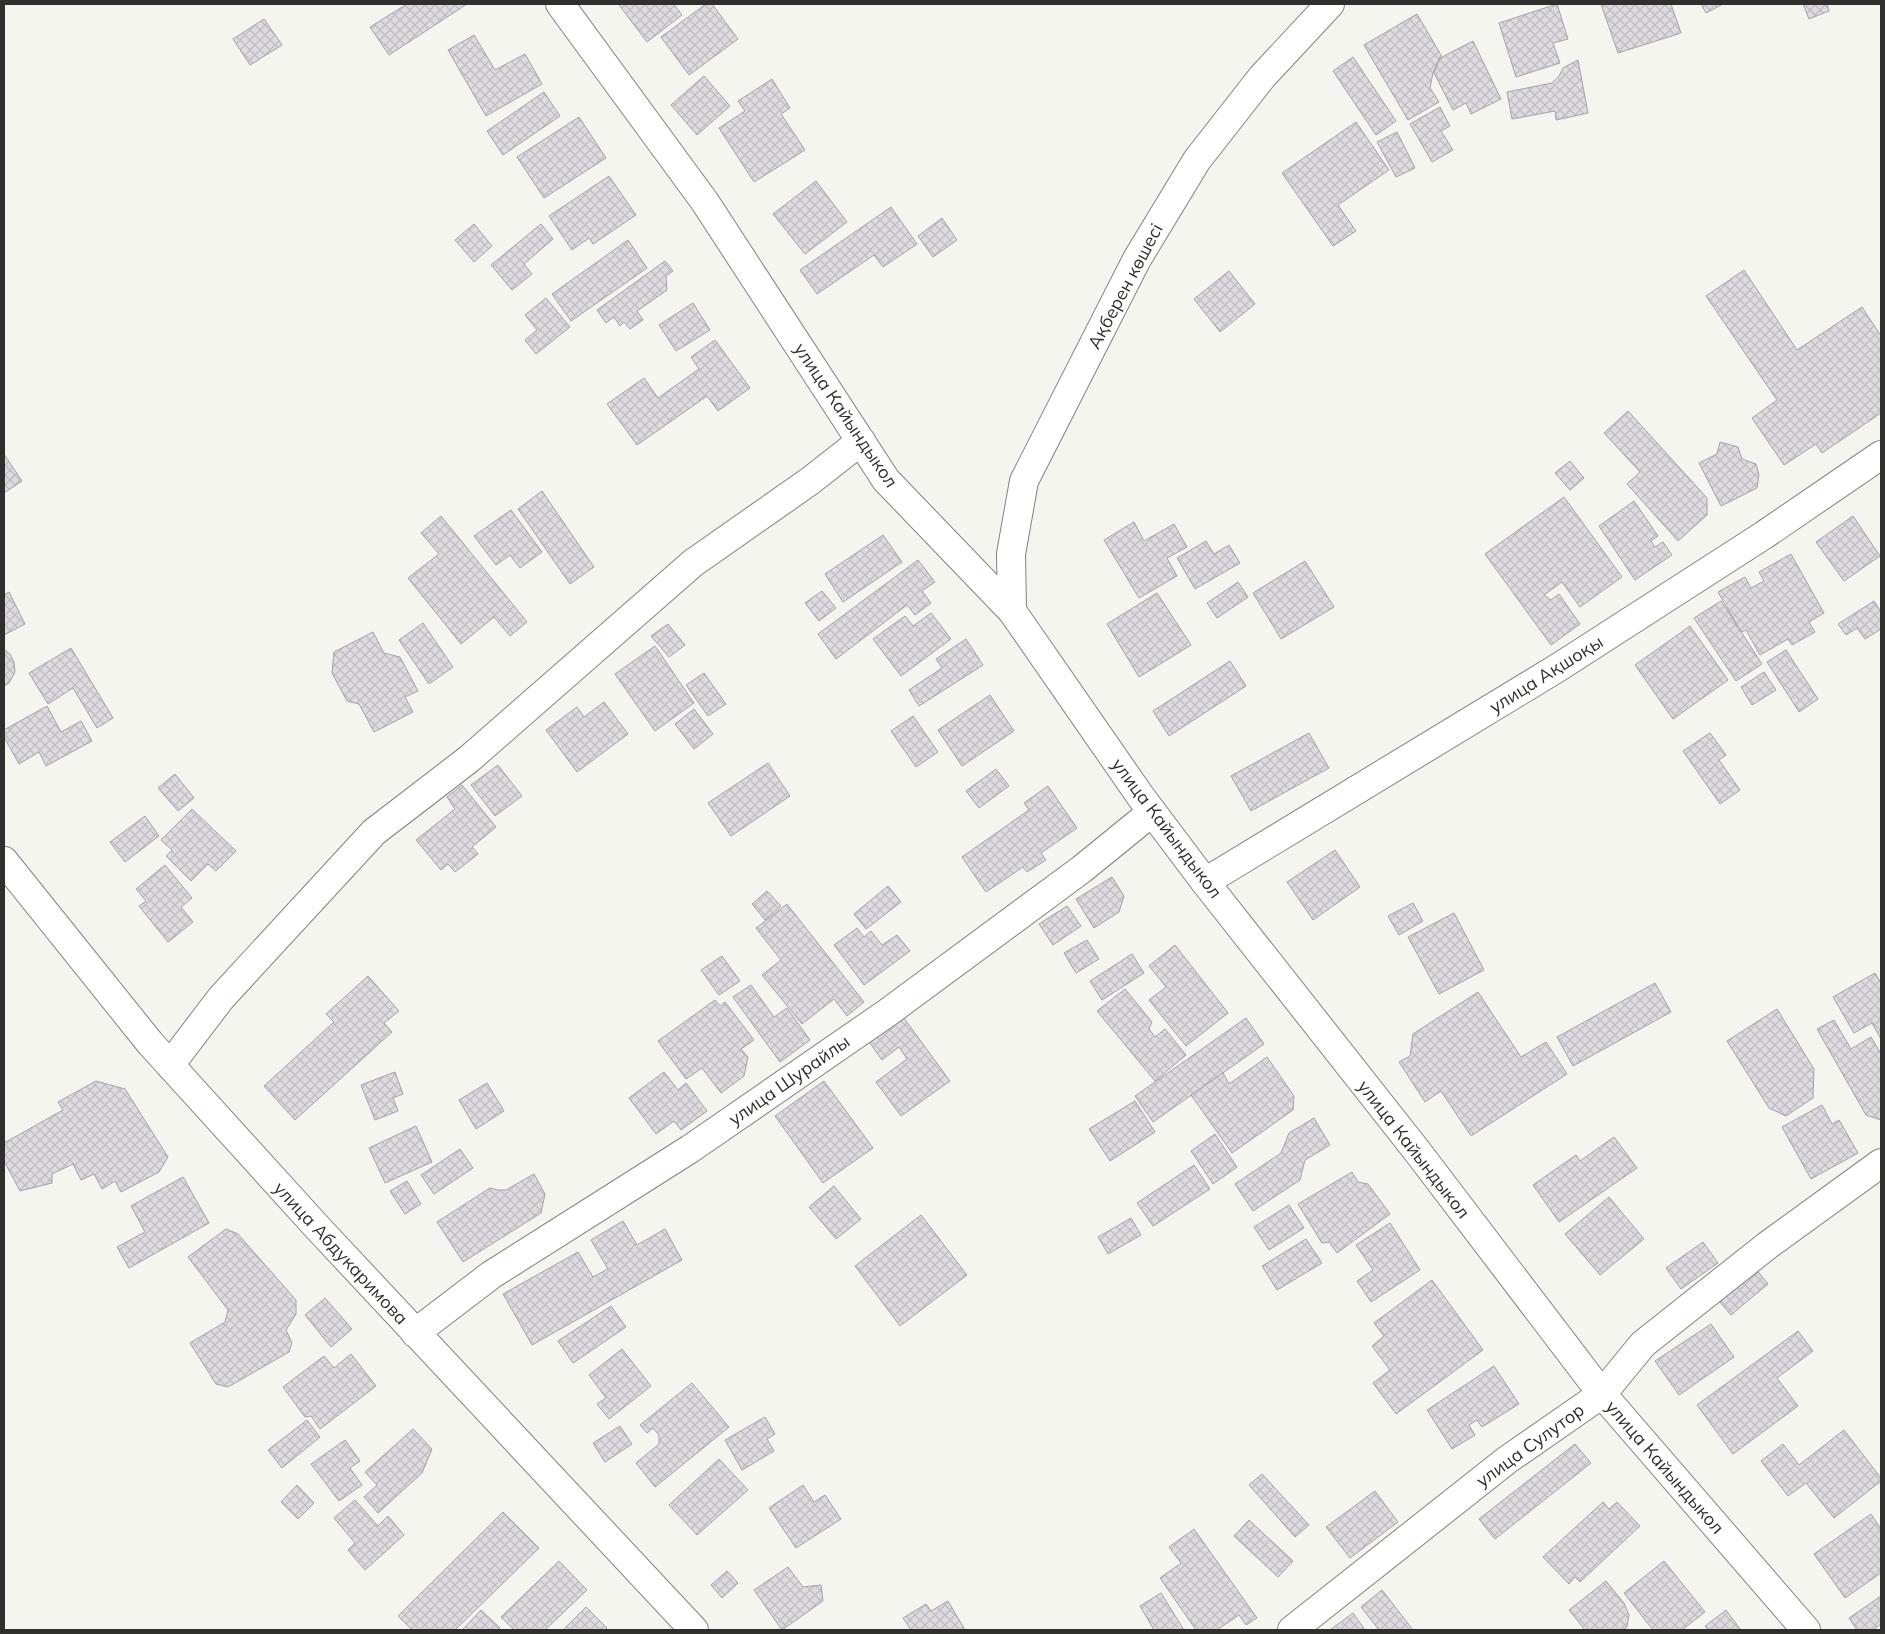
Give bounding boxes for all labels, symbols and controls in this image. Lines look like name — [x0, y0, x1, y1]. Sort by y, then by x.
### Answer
street label: Ақберен көшесі — [1082, 219, 1168, 353]
street label: улица Кайындыкол — [789, 338, 903, 492]
street label: улица Ақшоқы — [1485, 630, 1607, 718]
street label: улица Кайындыкол — [1107, 753, 1227, 903]
street label: улица Шурайлы — [724, 1030, 854, 1130]
street label: улица Кайындыкол — [1353, 1075, 1475, 1223]
street label: улица Абдукаримова — [269, 1177, 413, 1329]
street label: улица Кайындыкол — [1601, 1395, 1729, 1539]
street label: улица Сулутор — [1471, 1398, 1589, 1492]

